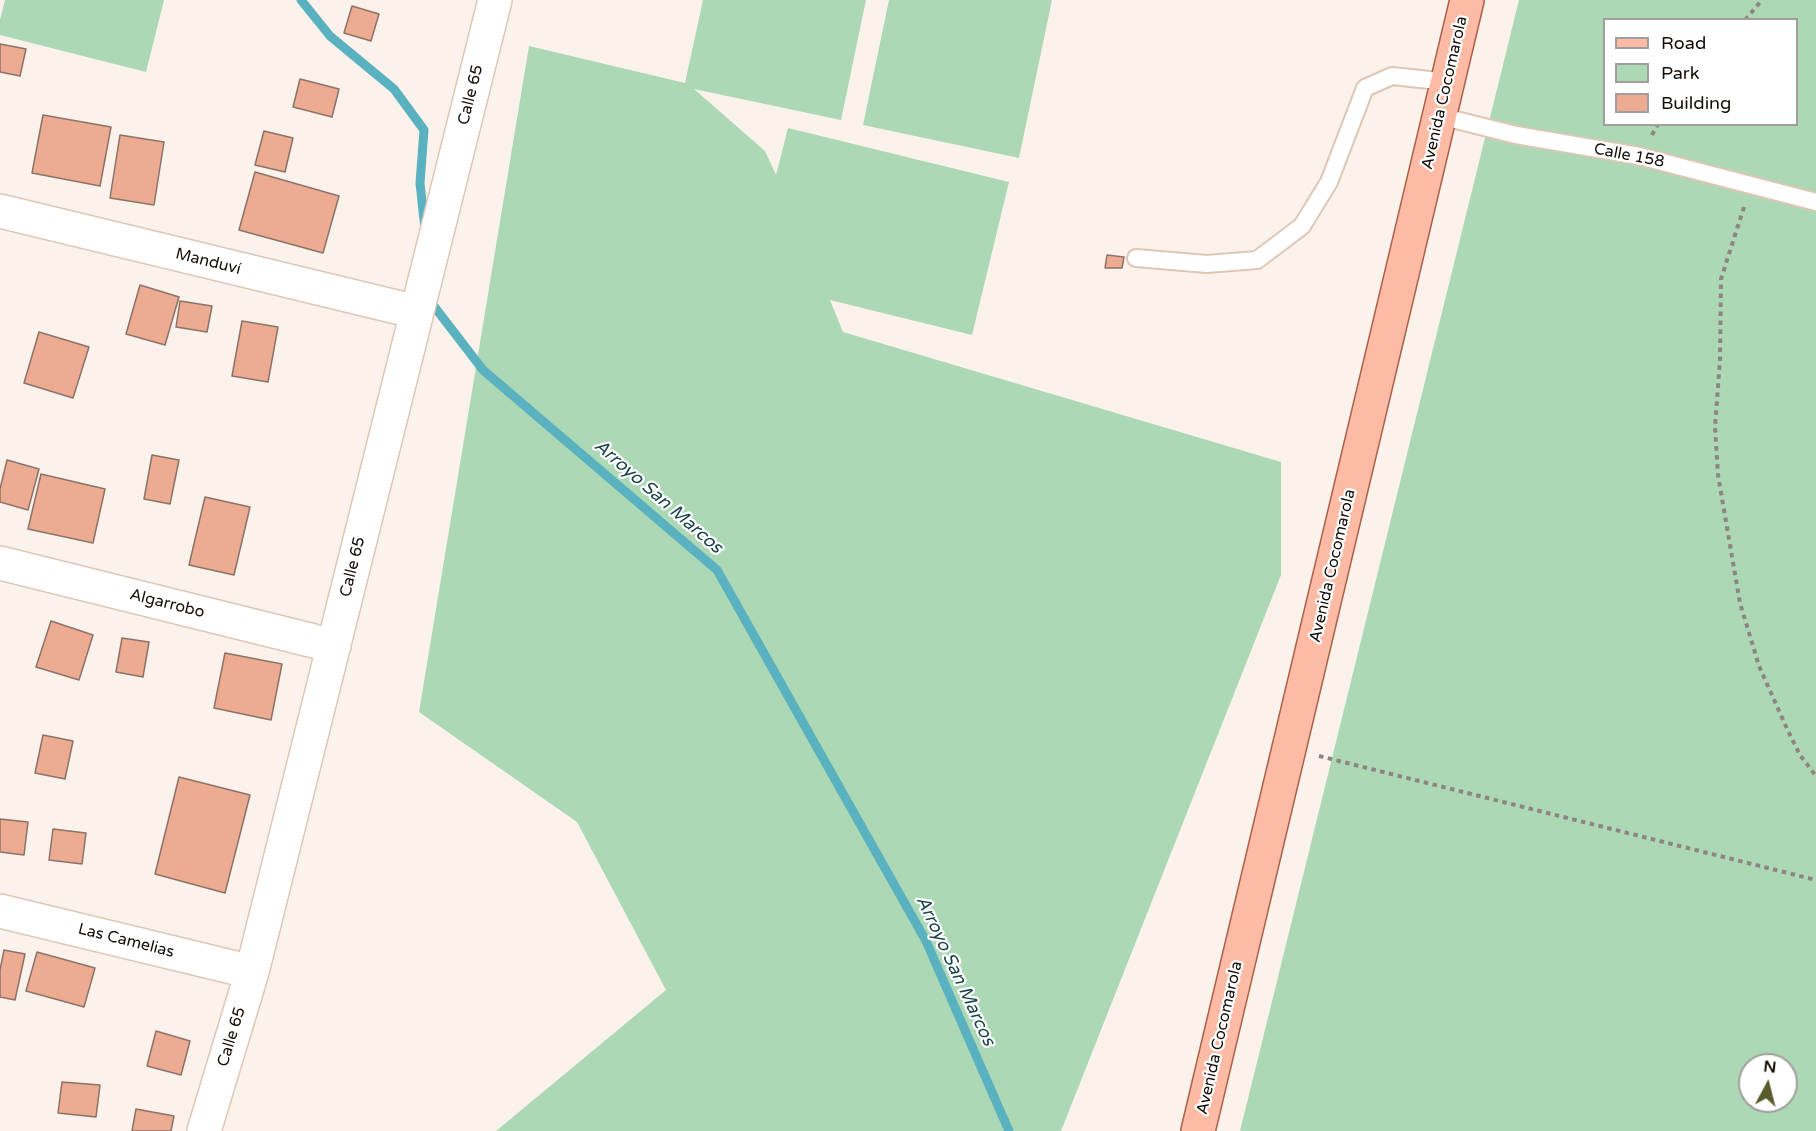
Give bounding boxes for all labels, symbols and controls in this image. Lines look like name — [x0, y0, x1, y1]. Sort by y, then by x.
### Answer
street label: Avenida Cocomarola — [1418, 14, 1472, 172]
legend — [1603, 18, 1798, 126]
text: Road — [1661, 32, 1706, 54]
text: Park — [1661, 62, 1699, 84]
street label: Calle 65 — [454, 63, 488, 127]
text: Building — [1661, 92, 1731, 114]
street label: Calle 158 — [1592, 140, 1666, 172]
street label: Manduví — [173, 245, 243, 279]
water label: Arroyo San Marcos — [589, 435, 727, 559]
street label: Avenida Cocomarola — [1306, 487, 1360, 645]
street label: Calle 65 — [336, 535, 370, 599]
street label: Algarrobo — [128, 585, 206, 623]
water label: Arroyo San Marcos — [911, 893, 999, 1049]
street label: Las Camelias — [76, 920, 176, 962]
street label: Avenida Cocomarola — [1193, 959, 1247, 1117]
street label: Calle 65 — [214, 1005, 250, 1069]
north arrow — [1738, 1053, 1798, 1113]
text: N — [1762, 1056, 1778, 1078]

